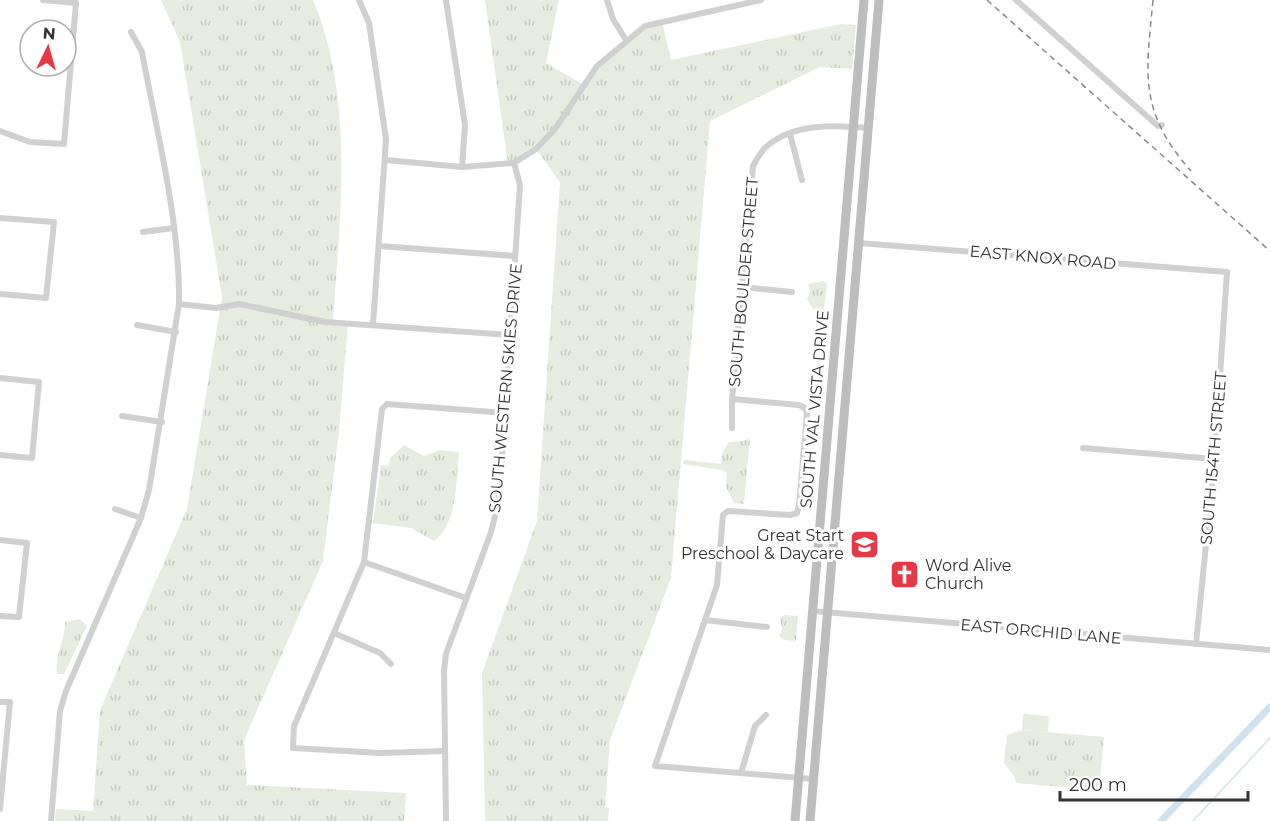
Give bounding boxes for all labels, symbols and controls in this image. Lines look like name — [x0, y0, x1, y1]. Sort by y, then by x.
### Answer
north arrow — [18, 18, 78, 78]
text: N — [42, 24, 57, 44]
street label: SOUTH BOULDER STREET — [725, 176, 762, 388]
street label: EAST KNOX ROAD — [969, 242, 1117, 273]
street label: SOUTH WESTERN SKIES DRIVE — [485, 262, 526, 514]
street label: SOUTH VAL VISTA DRIVE — [796, 309, 833, 509]
street label: SOUTH 154TH STREET — [1196, 370, 1231, 546]
place label: Great Start Preschool & Daycare — [681, 526, 844, 563]
school or university icon: Great Start Preschool & Daycare — [849, 528, 881, 560]
place label: Word Alive Church — [925, 556, 1011, 593]
church icon: Word Alive Church — [888, 558, 920, 590]
street label: EAST ORCHID LANE — [960, 615, 1122, 648]
scale bar — [1060, 764, 1248, 802]
text: 200 m — [1069, 774, 1127, 796]

